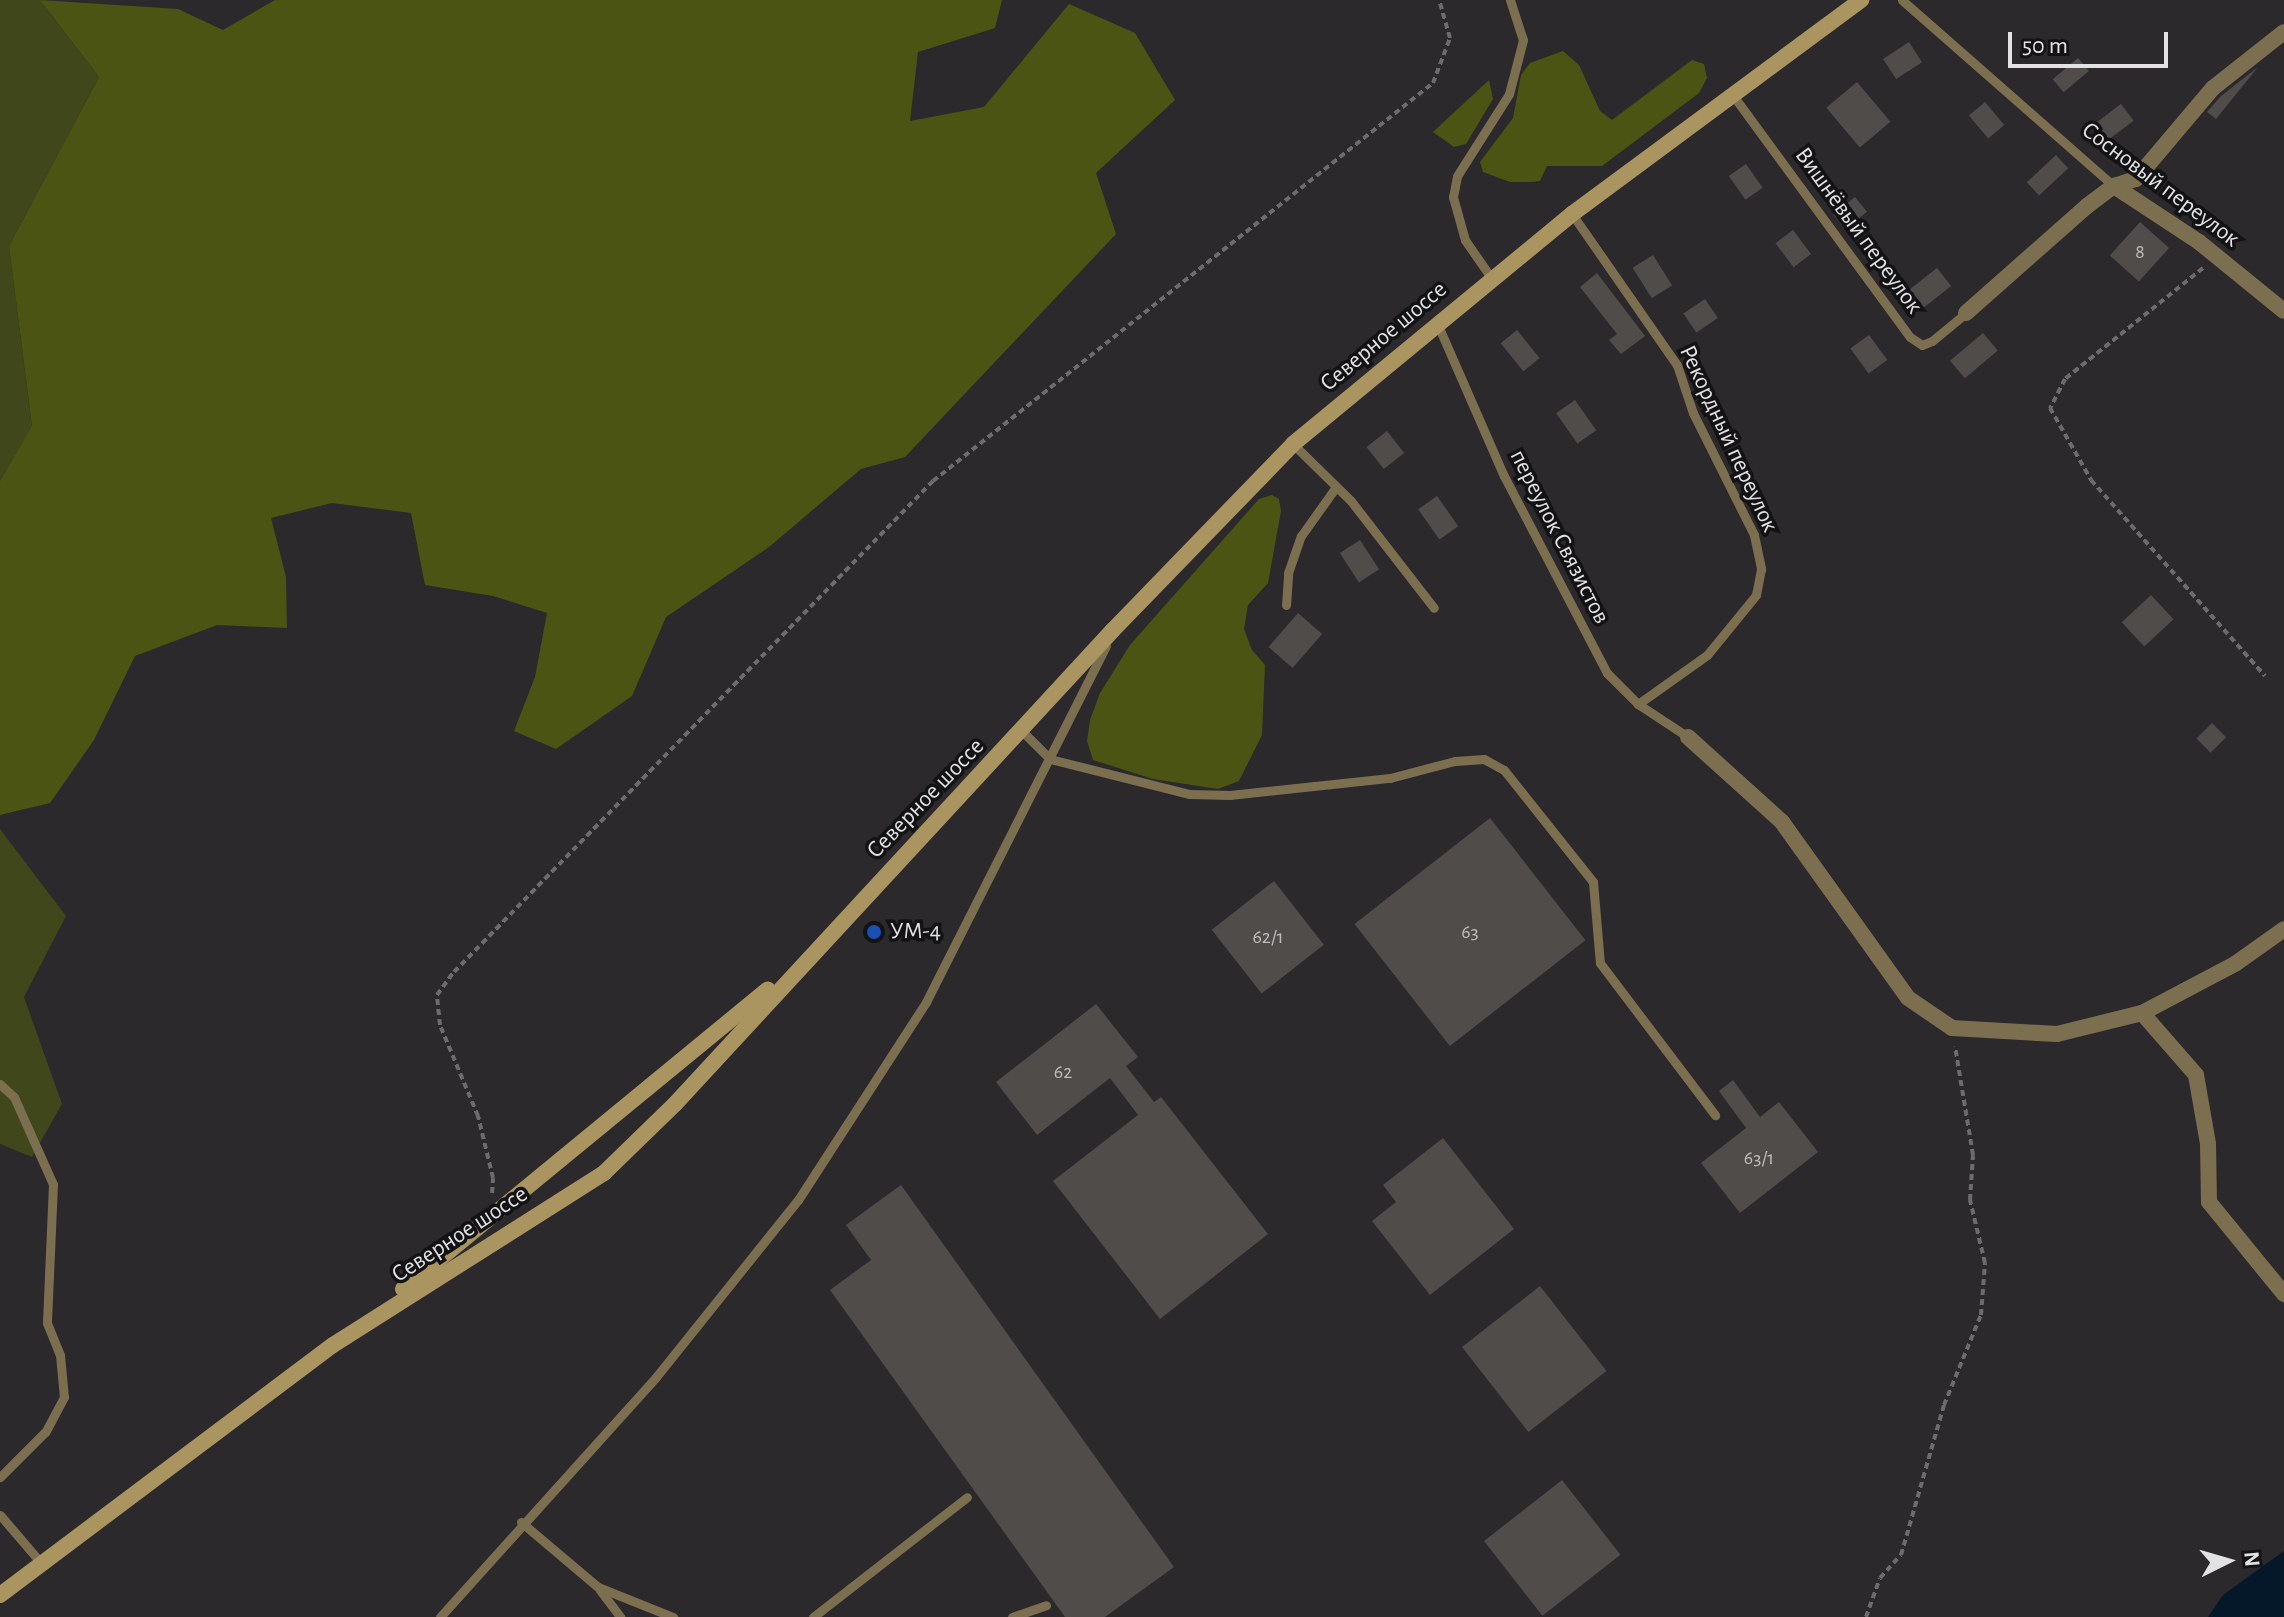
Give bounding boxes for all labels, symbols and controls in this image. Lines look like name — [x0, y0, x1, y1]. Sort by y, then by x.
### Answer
scale bar — [2012, 16, 2172, 66]
text: 50 m — [2022, 34, 2068, 58]
street label: Сосновый переулок — [2075, 116, 2245, 254]
street label: Вишнёвый переулок — [1788, 142, 1928, 320]
house number: 8 — [2135, 240, 2145, 264]
street label: Северное шоссе — [1315, 276, 1453, 398]
street label: Рекордный переулок — [1672, 341, 1784, 537]
street label: переулок Связистов — [1503, 445, 1615, 629]
street label: Северное шоссе — [861, 733, 991, 865]
place label: УМ-4 — [890, 918, 941, 946]
house number: 63 — [1461, 920, 1479, 944]
marker: УМ-4 — [865, 923, 883, 941]
house number: 62/1 — [1252, 925, 1284, 949]
house number: 62 — [1054, 1060, 1072, 1084]
house number: 63/1 — [1744, 1146, 1774, 1170]
street label: Северное шоссе — [387, 1180, 533, 1290]
north arrow — [2188, 1521, 2268, 1601]
text: N — [2240, 1550, 2264, 1567]

